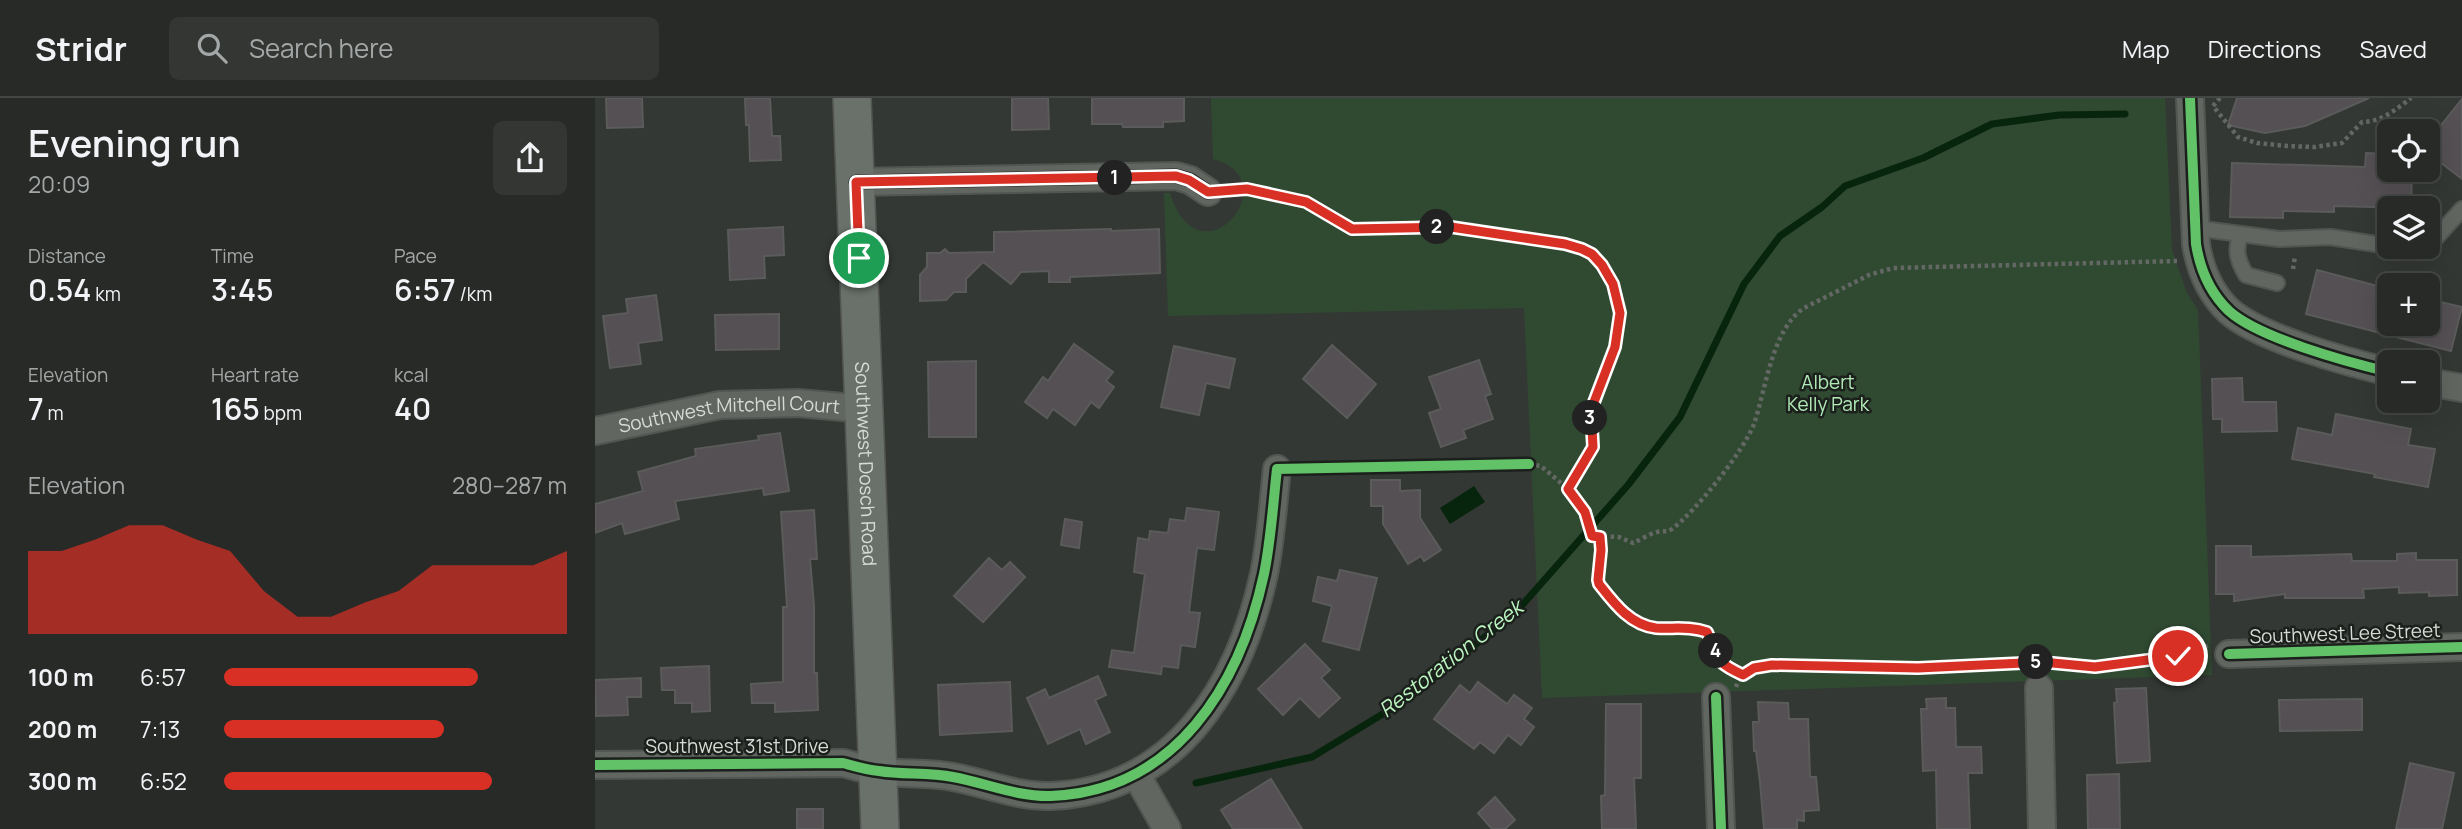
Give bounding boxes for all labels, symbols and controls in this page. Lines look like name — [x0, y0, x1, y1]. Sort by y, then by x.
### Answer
search box — [169, 17, 659, 80]
text: Stridr — [35, 26, 127, 71]
icon: search — [193, 29, 231, 67]
text: Search here — [249, 30, 393, 66]
text: Map — [2122, 32, 2170, 65]
text: Directions — [2208, 32, 2321, 65]
text: Saved — [2359, 32, 2427, 65]
text: Evening run — [28, 116, 241, 168]
map controls — [2377, 119, 2440, 413]
button: locate — [2377, 119, 2440, 182]
button: share — [493, 121, 567, 195]
pin: 1 — [1098, 160, 1133, 196]
text: 1 — [1110, 164, 1119, 190]
text: 20:09 — [28, 168, 90, 200]
button: layers — [2377, 196, 2440, 259]
pin: 2 — [1419, 209, 1455, 244]
text: 2 — [1431, 213, 1442, 239]
pin — [829, 228, 889, 288]
icon: arrive — [840, 239, 878, 277]
text: Distance — [28, 243, 106, 269]
text: Time — [211, 243, 254, 269]
text: Pace — [394, 243, 437, 269]
text: 0.54 — [28, 269, 91, 310]
text: 3:45 — [211, 269, 274, 310]
text: 6:57 — [394, 269, 456, 310]
button: + — [2377, 273, 2440, 336]
text: km — [91, 281, 121, 307]
text: /km — [456, 281, 492, 307]
button: − — [2377, 350, 2440, 413]
street label: Southwest Dosch Road — [849, 361, 883, 566]
text: Elevation — [28, 362, 108, 388]
text: Heart rate — [211, 362, 299, 388]
text: kcal — [394, 362, 429, 388]
park label: Albert Kelly Park — [1787, 369, 1870, 417]
text: 7 — [28, 388, 44, 429]
text: 165 — [211, 388, 260, 429]
text: 40 — [394, 388, 431, 429]
street label: Southwest Mitchell Court — [616, 390, 841, 439]
text: m — [44, 400, 64, 426]
text: bpm — [260, 400, 302, 426]
pin: 3 — [1573, 400, 1607, 436]
text: 3 — [1584, 404, 1595, 430]
text: Elevation — [28, 469, 125, 501]
text: 280–287 m — [452, 469, 567, 501]
water label: Restoration Creek — [1373, 592, 1530, 723]
street label: Southwest Lee Street — [2249, 617, 2441, 649]
pin — [2148, 626, 2208, 686]
pin: 4 — [1699, 634, 1733, 668]
text: 4 — [1710, 637, 1721, 663]
icon: check — [2159, 637, 2197, 675]
pin: 5 — [2019, 644, 2053, 680]
text: 5 — [2030, 648, 2041, 674]
text: 100 m — [28, 661, 94, 693]
text: 6:57 — [140, 661, 186, 693]
text: 200 m — [28, 713, 97, 745]
text: 7:13 — [140, 713, 180, 745]
street label: Southwest 31st Drive — [645, 733, 829, 759]
text: 300 m — [28, 765, 97, 797]
text: 6:52 — [140, 765, 187, 797]

